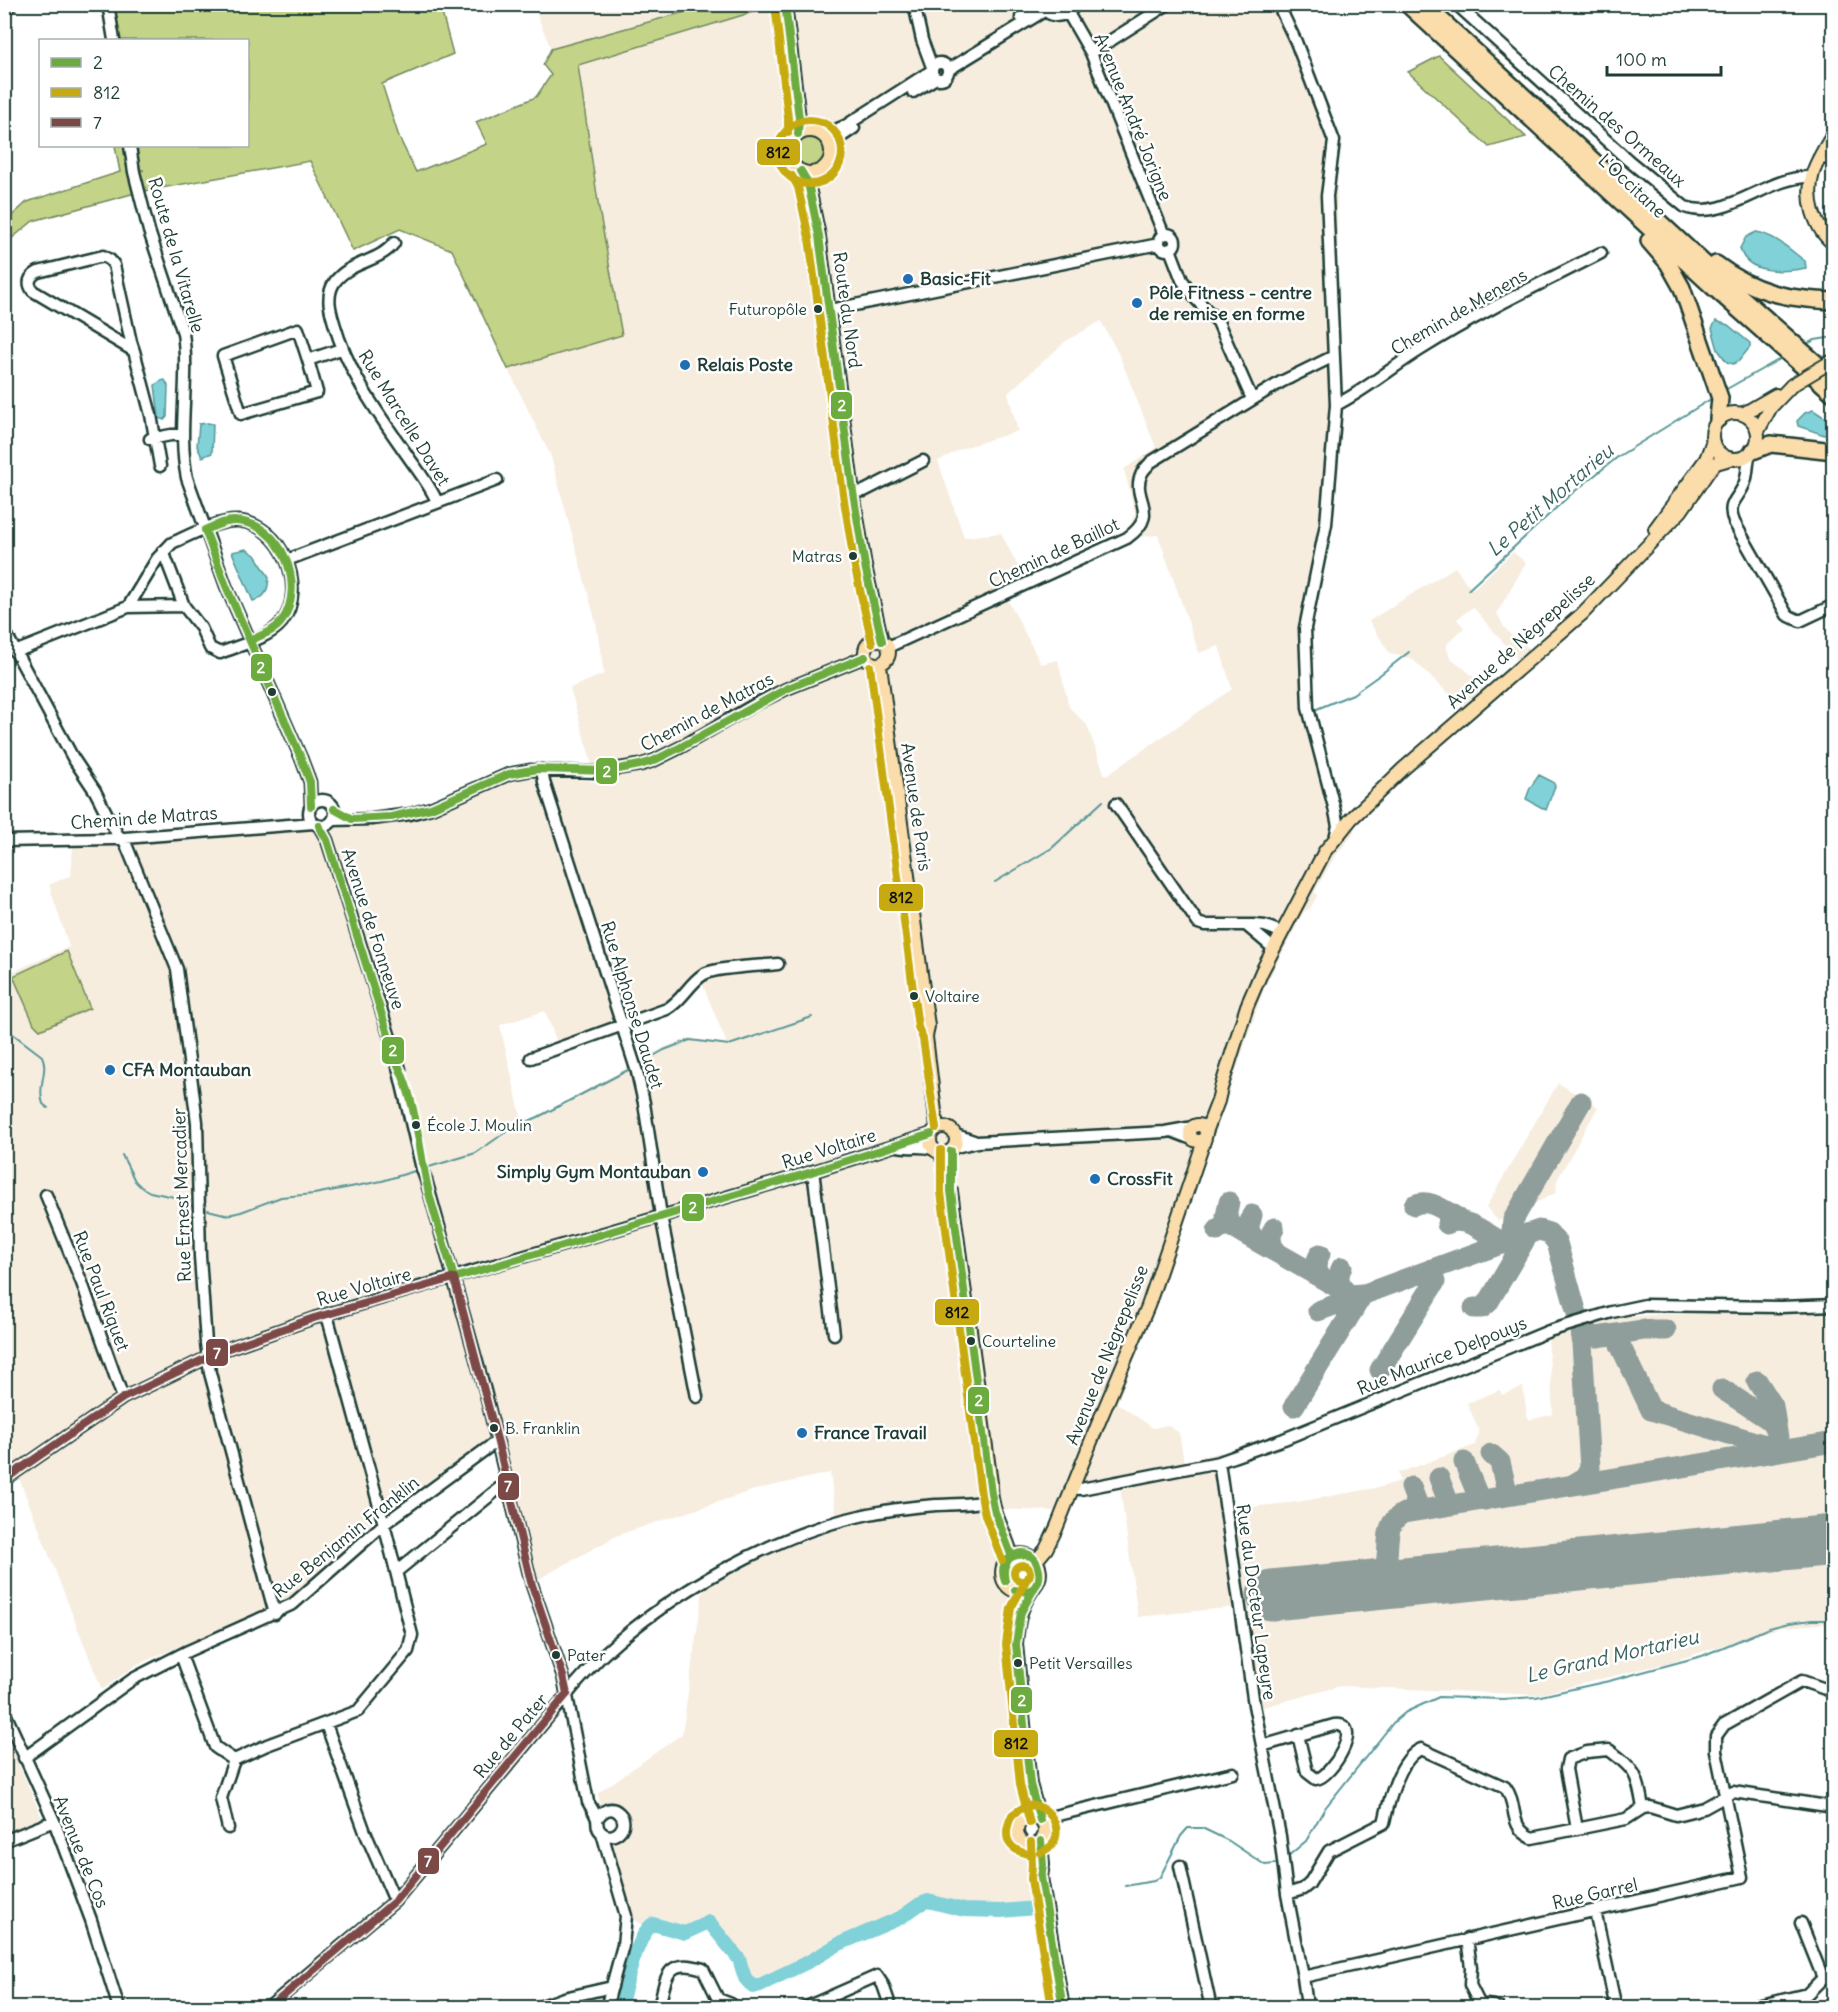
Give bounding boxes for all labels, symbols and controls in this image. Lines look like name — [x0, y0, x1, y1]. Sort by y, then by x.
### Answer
street label: Avenue André Jorigne — [1089, 30, 1178, 204]
legend — [39, 39, 249, 147]
scale bar — [1607, 39, 1721, 77]
text: 100 m — [1616, 48, 1667, 71]
text: 2 — [93, 51, 103, 74]
street label: Chemin des Ormeaux — [1544, 59, 1691, 192]
text: 812 — [93, 81, 121, 104]
text: 7 — [93, 111, 102, 134]
line badge: 812 — [756, 138, 801, 166]
text: 812 — [766, 142, 790, 162]
street label: L'Occitane — [1594, 148, 1671, 223]
street label: Route de la Vitarelle — [143, 174, 210, 335]
street label: Route du Nord — [828, 250, 867, 370]
street label: Chemin de Menens — [1386, 263, 1531, 360]
place label: Basic-Fit — [920, 267, 992, 290]
marker: Basic-Fit — [901, 272, 915, 286]
place label: Pôle Fitness - centre de remise en forme — [1149, 281, 1312, 325]
marker: Pôle Fitness - centre de remise en forme — [1130, 296, 1144, 310]
place label: Futuropôle — [729, 299, 807, 319]
marker: Futuropôle — [812, 303, 824, 315]
street label: Rue Marcelle Davet — [353, 346, 455, 490]
place label: Relais Poste — [697, 353, 793, 376]
marker: Relais Poste — [678, 358, 692, 372]
line badge: 2 — [830, 391, 853, 420]
text: 2 — [838, 395, 847, 415]
water label: Le Petit Mortarieu — [1481, 437, 1619, 561]
street label: Chemin de Baillot — [985, 512, 1123, 593]
place label: Matras — [792, 546, 842, 566]
marker: Matras — [847, 550, 859, 562]
street label: Avenue de Nègrepelisse — [1442, 568, 1600, 713]
line badge: 2 — [250, 653, 273, 682]
text: 2 — [257, 657, 266, 677]
street label: Chemin de Matras — [636, 667, 777, 756]
unlabelled marker — [266, 686, 278, 698]
street label: Avenue de Paris — [896, 741, 937, 873]
line badge: 2 — [595, 757, 618, 785]
text: 2 — [603, 761, 612, 781]
street label: Chemin de Matras — [70, 801, 218, 834]
street label: Avenue de Fonneuve — [337, 845, 410, 1012]
line badge: 812 — [878, 883, 924, 912]
text: 812 — [889, 887, 913, 907]
street label: Rue Alphonse Daudet — [596, 918, 669, 1092]
place label: Voltaire — [925, 986, 980, 1006]
marker: Voltaire — [908, 990, 920, 1002]
line badge: 2 — [381, 1036, 405, 1065]
text: 2 — [389, 1040, 398, 1060]
place label: CFA Montauban — [122, 1058, 252, 1081]
marker: CFA Montauban — [103, 1063, 117, 1077]
street label: Rue Ernest Mercadier — [167, 1107, 196, 1283]
place label: École J. Moulin — [427, 1115, 532, 1135]
marker: École J. Moulin — [410, 1119, 422, 1131]
street label: Rue Voltaire — [779, 1123, 879, 1174]
place label: Simply Gym Montauban — [497, 1160, 692, 1183]
marker: Simply Gym Montauban — [696, 1165, 710, 1179]
place label: CrossFit — [1107, 1167, 1174, 1190]
marker: CrossFit — [1088, 1172, 1102, 1186]
line badge: 2 — [681, 1193, 705, 1222]
text: 2 — [689, 1197, 698, 1217]
street label: Rue Paul Riquet — [68, 1228, 135, 1354]
street label: Rue Voltaire — [314, 1262, 414, 1311]
street label: Avenue de Nègrepelisse — [1060, 1262, 1153, 1448]
line badge: 812 — [934, 1298, 980, 1326]
text: 812 — [945, 1302, 969, 1322]
street label: Rue Maurice Delpouys — [1354, 1311, 1530, 1400]
place label: Courteline — [982, 1331, 1056, 1351]
marker: Courteline — [965, 1335, 977, 1347]
line badge: 7 — [205, 1338, 229, 1367]
text: 7 — [213, 1343, 221, 1363]
line badge: 2 — [967, 1386, 990, 1415]
text: 2 — [975, 1390, 984, 1410]
place label: B. Franklin — [505, 1418, 580, 1438]
place label: France Travail — [814, 1421, 927, 1444]
marker: B. Franklin — [488, 1422, 500, 1434]
marker: France Travail — [795, 1426, 809, 1440]
street label: Rue Benjamin Franklin — [268, 1471, 423, 1603]
line badge: 7 — [497, 1472, 520, 1501]
text: 7 — [504, 1476, 512, 1496]
street label: Rue du Docteur Lapeyre — [1231, 1503, 1282, 1701]
water label: Le Grand Mortarieu — [1523, 1623, 1702, 1688]
place label: Pater — [567, 1645, 606, 1665]
marker: Pater — [550, 1649, 562, 1661]
place label: Petit Versailles — [1029, 1653, 1132, 1673]
marker: Petit Versailles — [1012, 1657, 1024, 1669]
line badge: 2 — [1010, 1686, 1033, 1714]
street label: Rue de Pater — [468, 1688, 553, 1783]
text: 2 — [1018, 1690, 1027, 1710]
line badge: 812 — [993, 1729, 1039, 1758]
text: 812 — [1004, 1733, 1028, 1753]
street label: Avenue de Cos — [48, 1792, 114, 1911]
line badge: 7 — [417, 1847, 440, 1875]
text: 7 — [424, 1851, 432, 1871]
street label: Rue Garrel — [1550, 1873, 1640, 1914]

